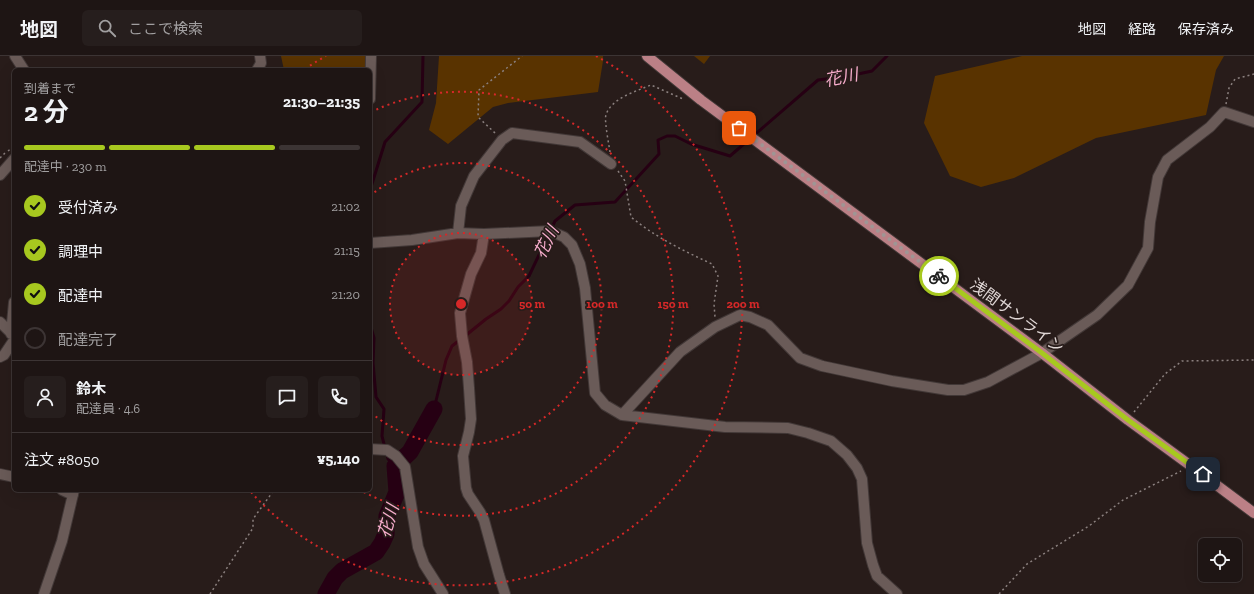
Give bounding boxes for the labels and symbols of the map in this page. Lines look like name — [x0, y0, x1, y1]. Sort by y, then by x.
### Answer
water label: 花川 — [822, 64, 862, 90]
pin — [722, 111, 756, 145]
water label: 花川 — [529, 221, 564, 262]
courier — [919, 256, 959, 296]
street label: 浅間サンライン — [967, 275, 1067, 357]
centre of rings — [454, 297, 468, 311]
text: 50 m — [519, 297, 545, 311]
text: 100 m — [586, 297, 618, 311]
text: 150 m — [658, 297, 689, 311]
text: 200 m — [726, 297, 760, 311]
pin — [1186, 457, 1220, 491]
water label: 花川 — [373, 500, 403, 540]

